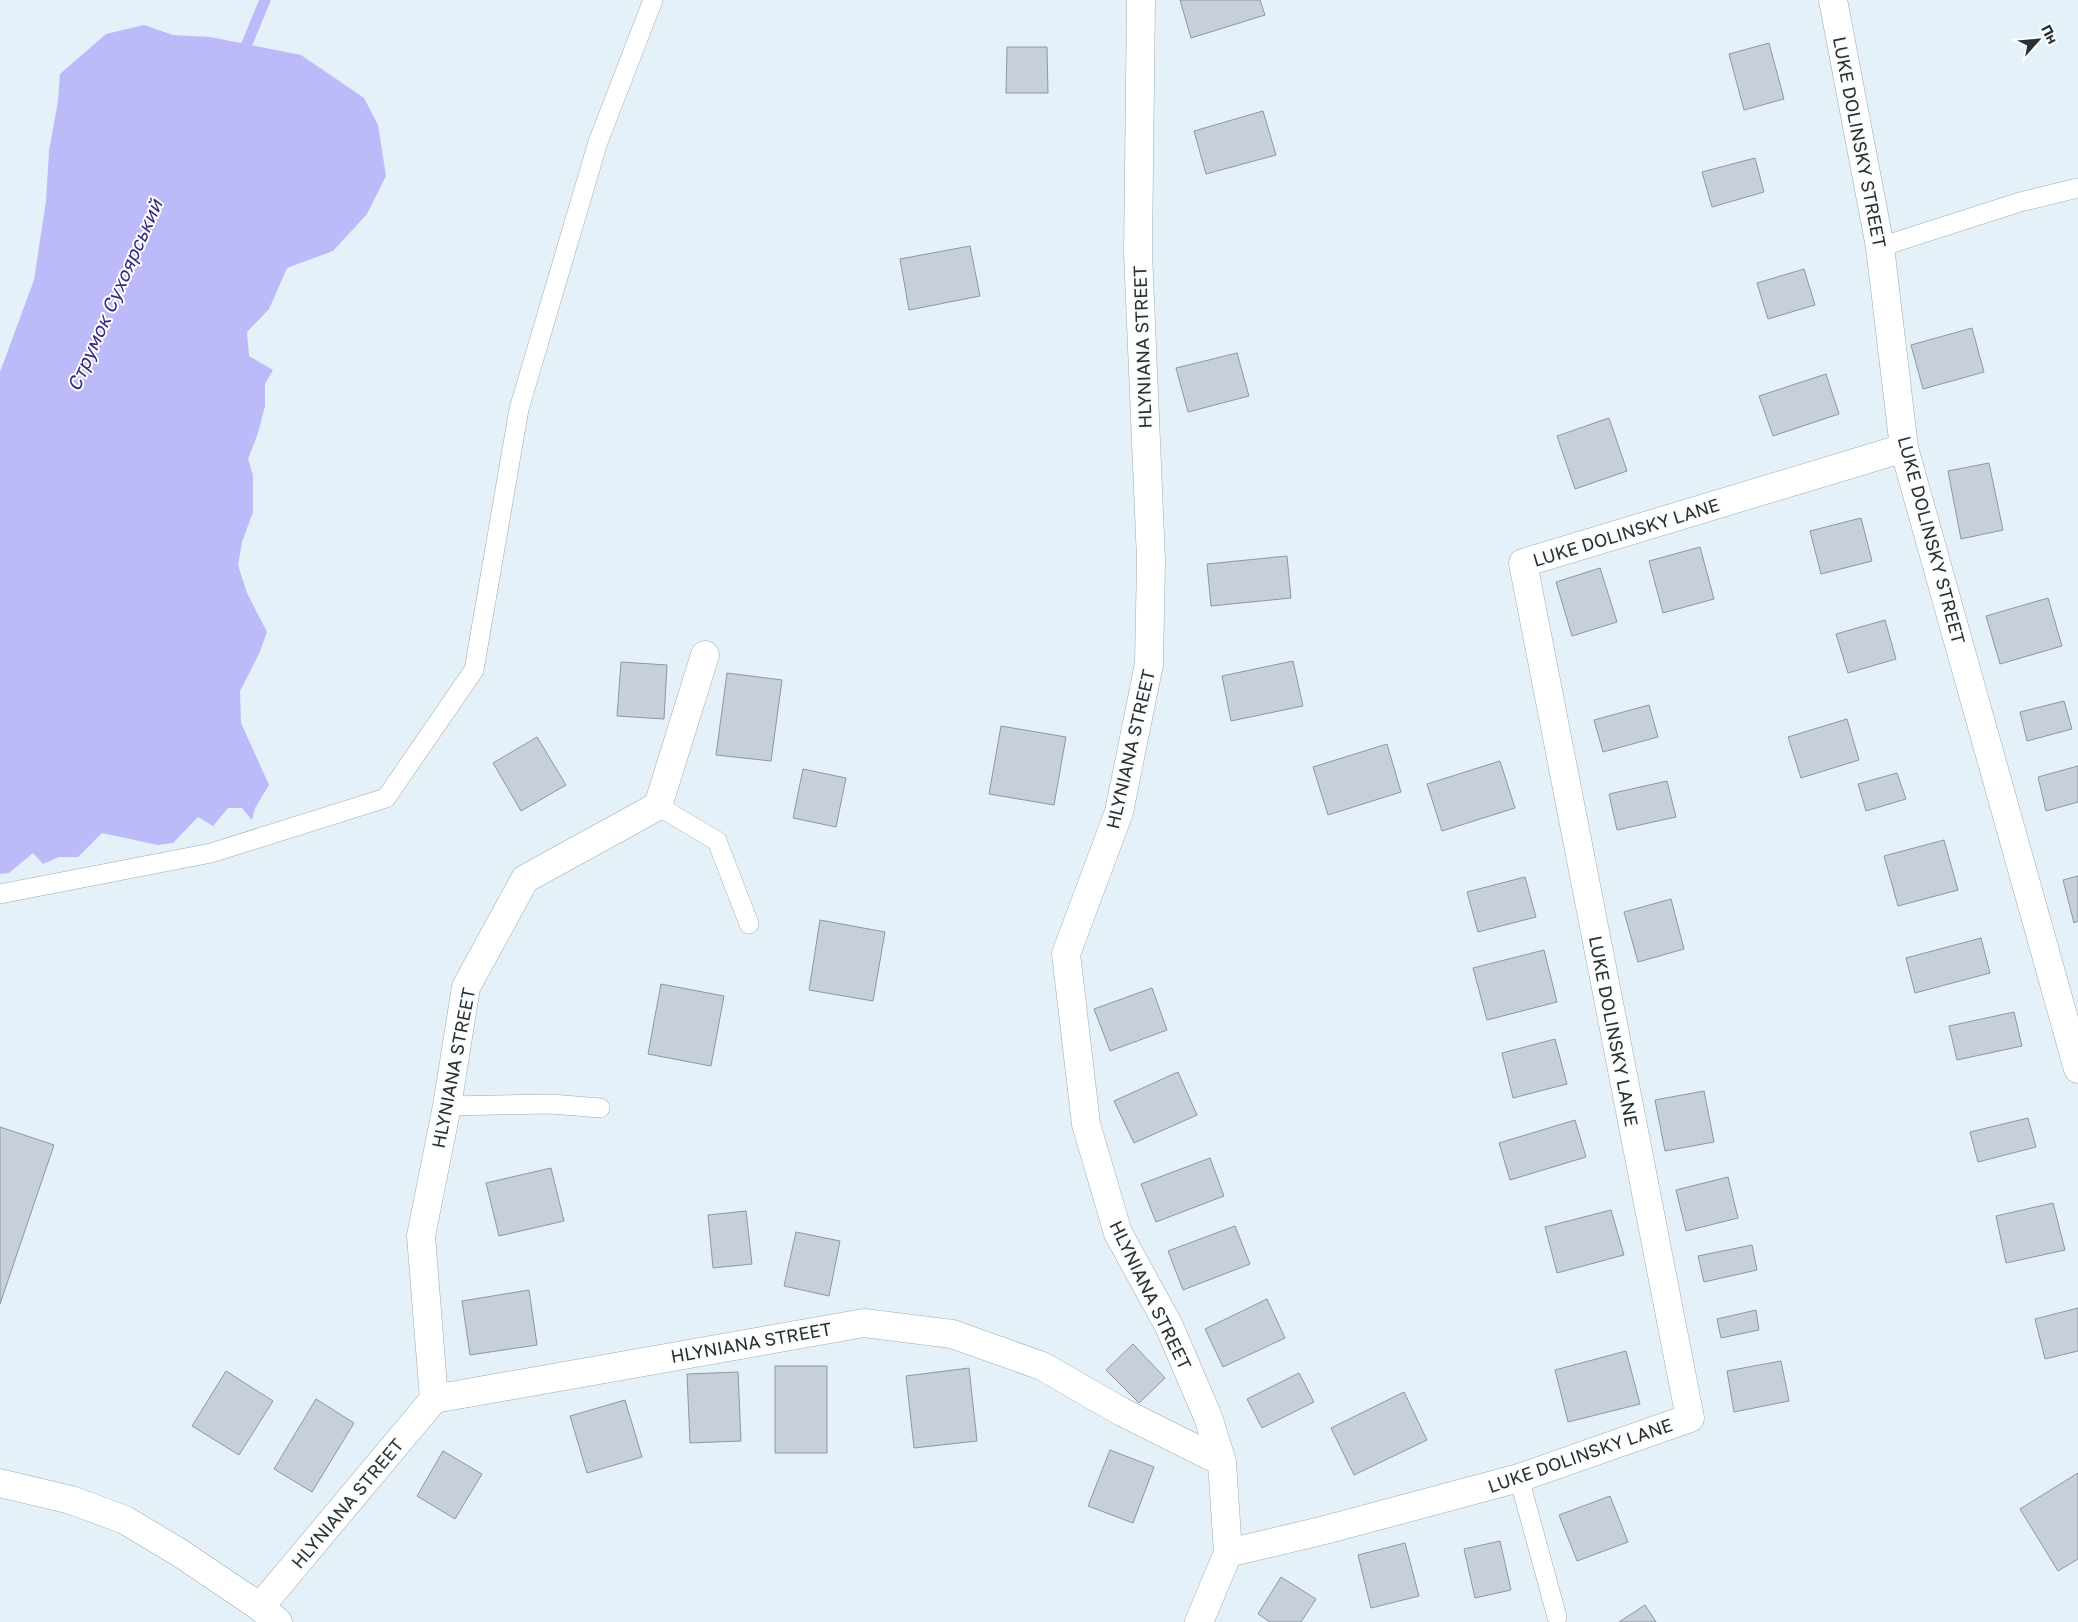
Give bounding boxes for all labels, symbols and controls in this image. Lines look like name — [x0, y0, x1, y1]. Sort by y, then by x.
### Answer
north arrow — [2013, 15, 2063, 65]
text: Пн — [2038, 22, 2062, 46]
street label: LUKE DOLINSKY STREET — [1829, 35, 1891, 249]
water label: Струмок Сухоярський — [61, 194, 167, 394]
street label: HLYNIANA STREET — [1128, 265, 1156, 429]
street label: LUKE DOLINSKY STREET — [1894, 434, 1970, 646]
street label: LUKE DOLINSKY LANE — [1530, 493, 1722, 571]
street label: HLYNIANA STREET — [1101, 667, 1159, 831]
street label: LUKE DOLINSKY LANE — [1585, 934, 1643, 1128]
street label: HLYNIANA STREET — [427, 986, 479, 1150]
street label: HLYNIANA STREET — [1105, 1217, 1197, 1373]
street label: HLYNIANA STREET — [669, 1317, 833, 1367]
street label: LUKE DOLINSKY LANE — [1485, 1413, 1675, 1497]
street label: HLYNIANA STREET — [286, 1434, 408, 1572]

